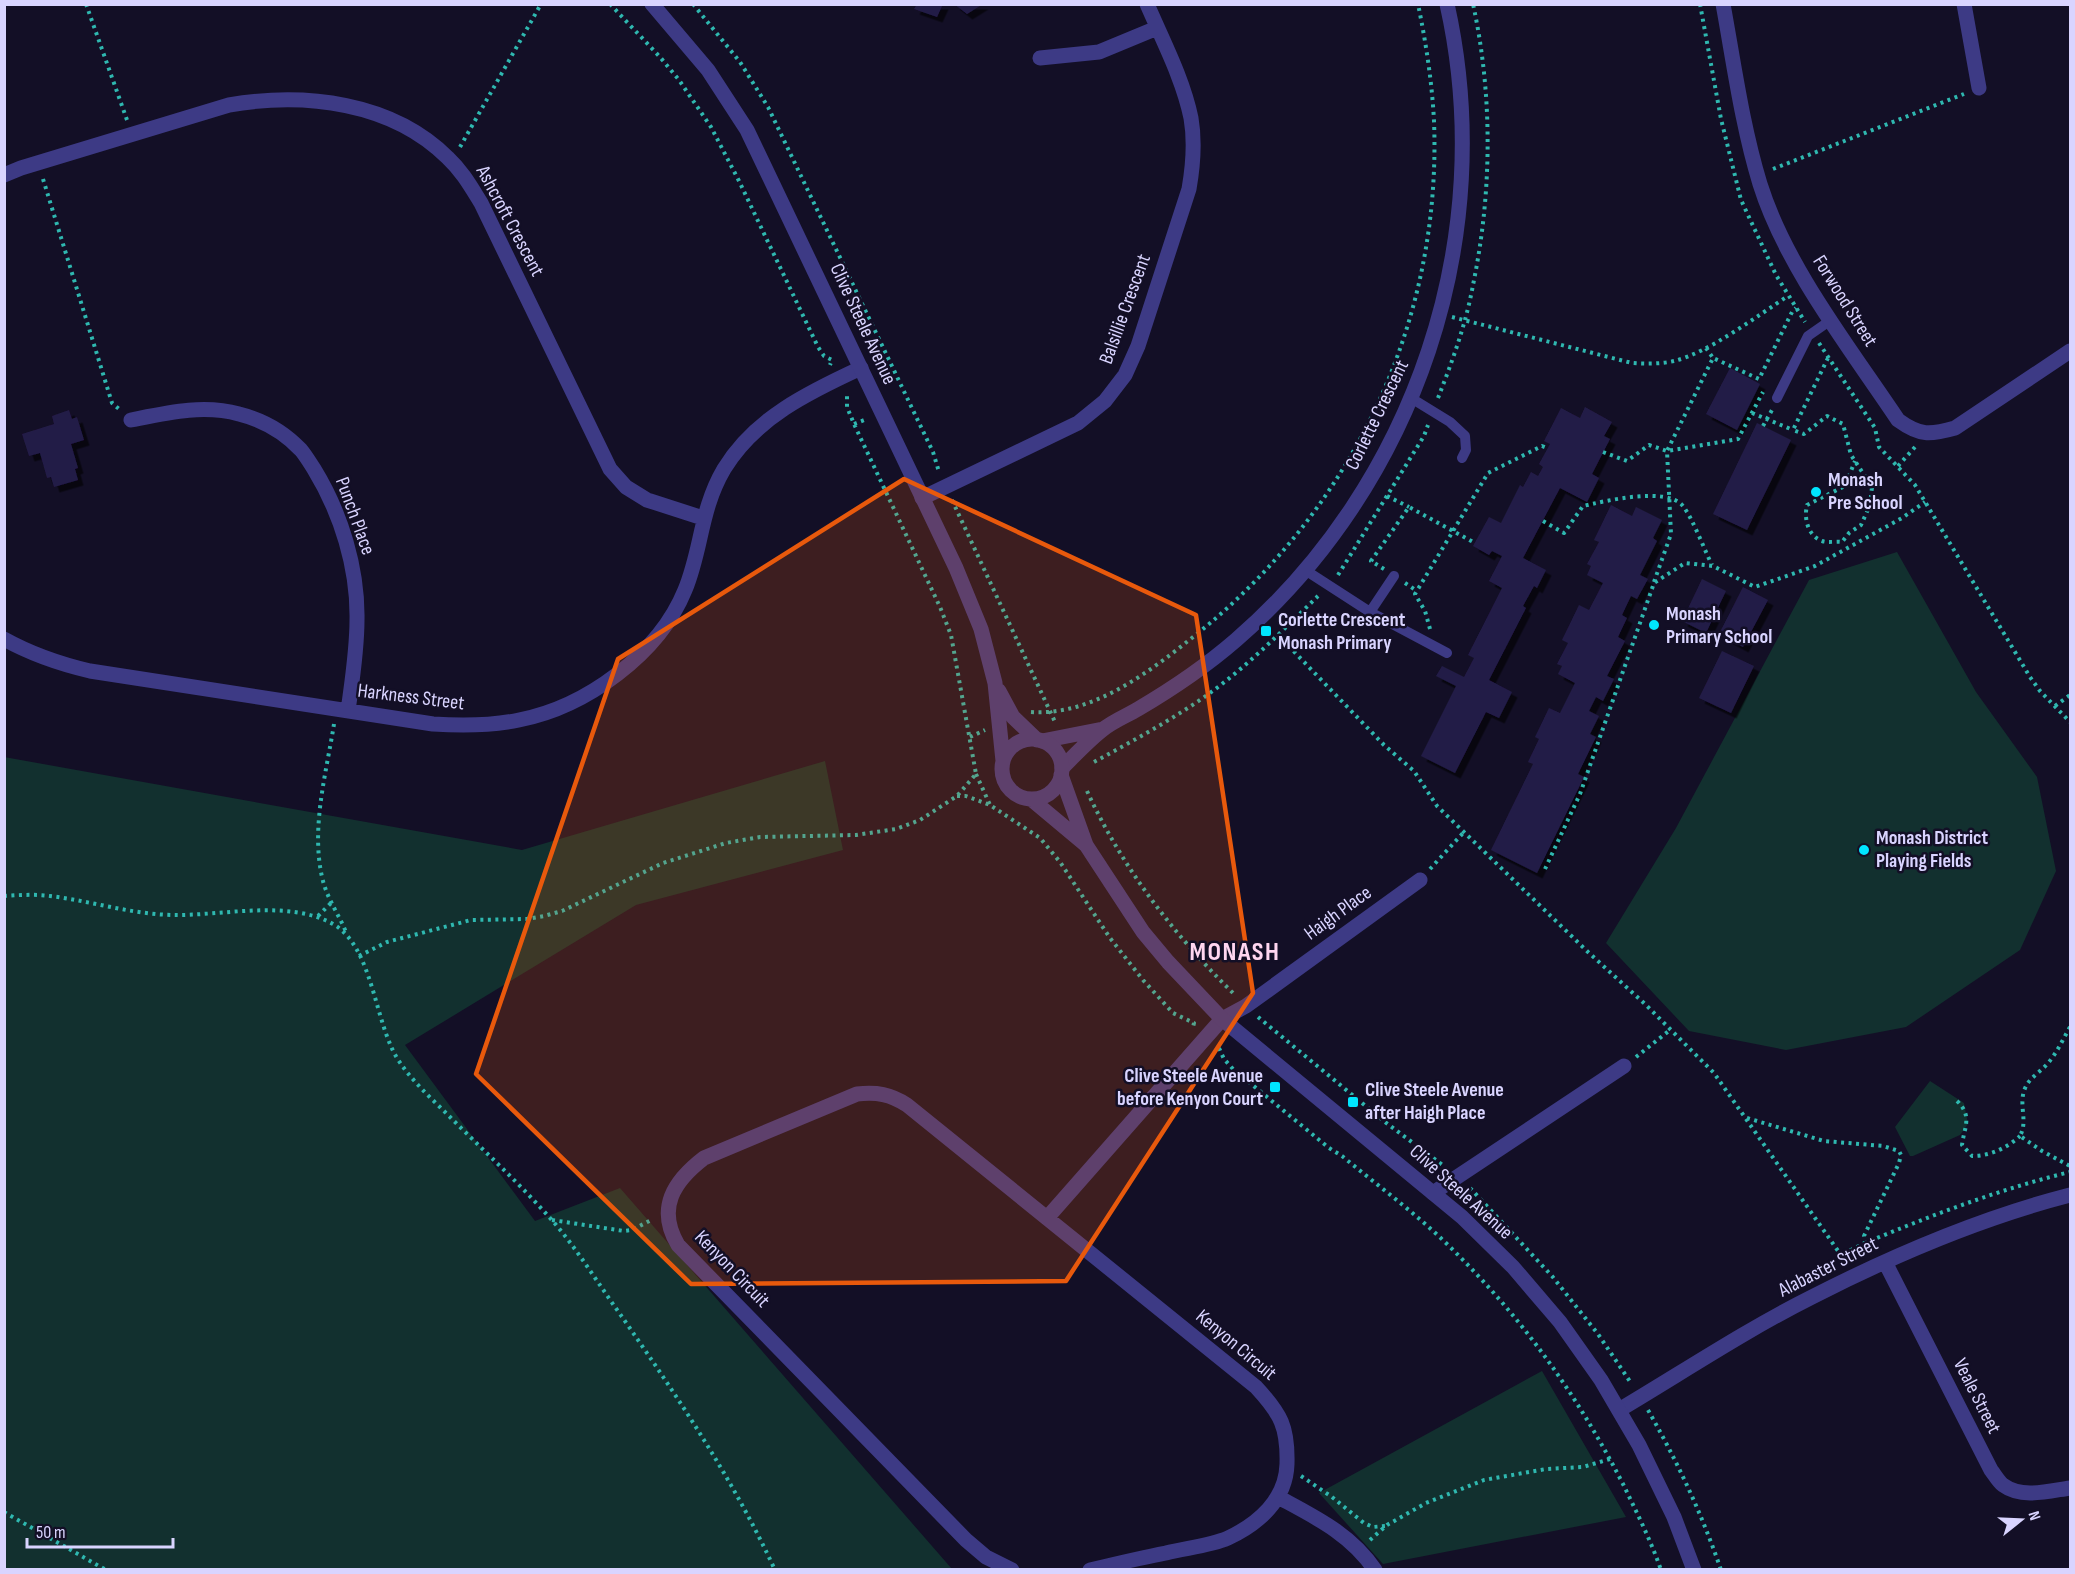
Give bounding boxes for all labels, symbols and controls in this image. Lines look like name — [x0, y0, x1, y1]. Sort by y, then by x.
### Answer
street label: Ashcroft Crescent — [470, 161, 549, 280]
street label: Balsillie Crescent — [1094, 251, 1156, 367]
street label: Forwood Street — [1808, 251, 1882, 351]
street label: Clive Steele Avenue — [824, 260, 902, 388]
street label: Corlette Crescent — [1340, 356, 1414, 474]
place label: Monash Pre School — [1828, 468, 1902, 515]
street label: Punch Place — [330, 474, 380, 558]
marker: Monash Pre School — [1809, 485, 1823, 499]
place label: Monash Primary School — [1666, 602, 1772, 649]
place label: Corlette Crescent Monash Primary — [1278, 608, 1406, 655]
marker: Monash Primary School — [1647, 618, 1661, 632]
marker: Corlette Crescent Monash Primary — [1259, 624, 1273, 638]
street label: Harkness Street — [356, 679, 466, 715]
place label: Monash District Playing Fields — [1876, 826, 1988, 873]
marker: Monash District Playing Fields — [1857, 843, 1871, 857]
street label: Haigh Place — [1300, 881, 1376, 945]
district label: MONASH — [1190, 937, 1280, 968]
place label: Clive Steele Avenue before Kenyon Court — [1117, 1064, 1263, 1111]
place label: Clive Steele Avenue after Haigh Place — [1365, 1078, 1504, 1125]
marker: Clive Steele Avenue before Kenyon Court — [1268, 1080, 1282, 1094]
marker: Clive Steele Avenue after Haigh Place — [1346, 1095, 1360, 1109]
street label: Clive Steele Avenue — [1404, 1139, 1518, 1245]
street label: Kenyon Circuit — [689, 1225, 775, 1313]
street label: Alabaster Street — [1773, 1232, 1882, 1303]
street label: Kenyon Circuit — [1191, 1304, 1281, 1386]
street label: Veale Street — [1948, 1354, 2006, 1438]
north arrow — [1991, 1490, 2051, 1550]
text: N — [2023, 1509, 2044, 1523]
scale bar — [27, 1511, 172, 1549]
text: 50 m — [36, 1522, 66, 1543]

